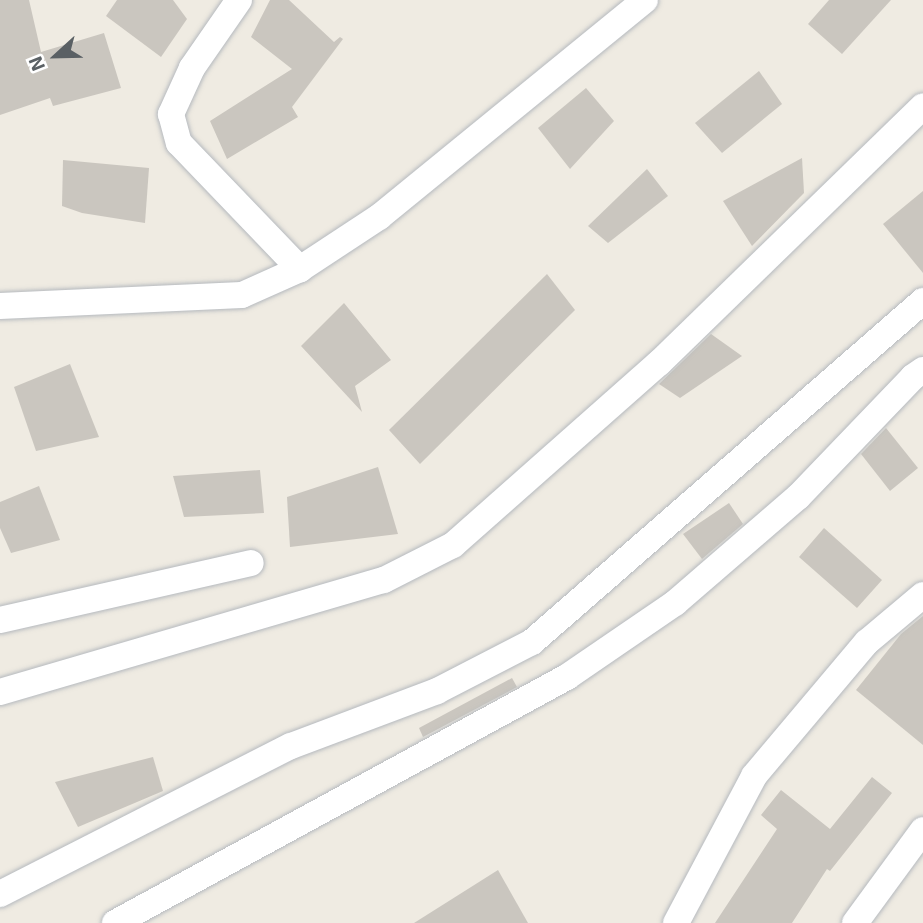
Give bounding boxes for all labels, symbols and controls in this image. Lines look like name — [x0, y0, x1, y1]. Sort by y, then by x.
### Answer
north arrow — [21, 21, 91, 91]
text: N — [23, 53, 49, 75]

